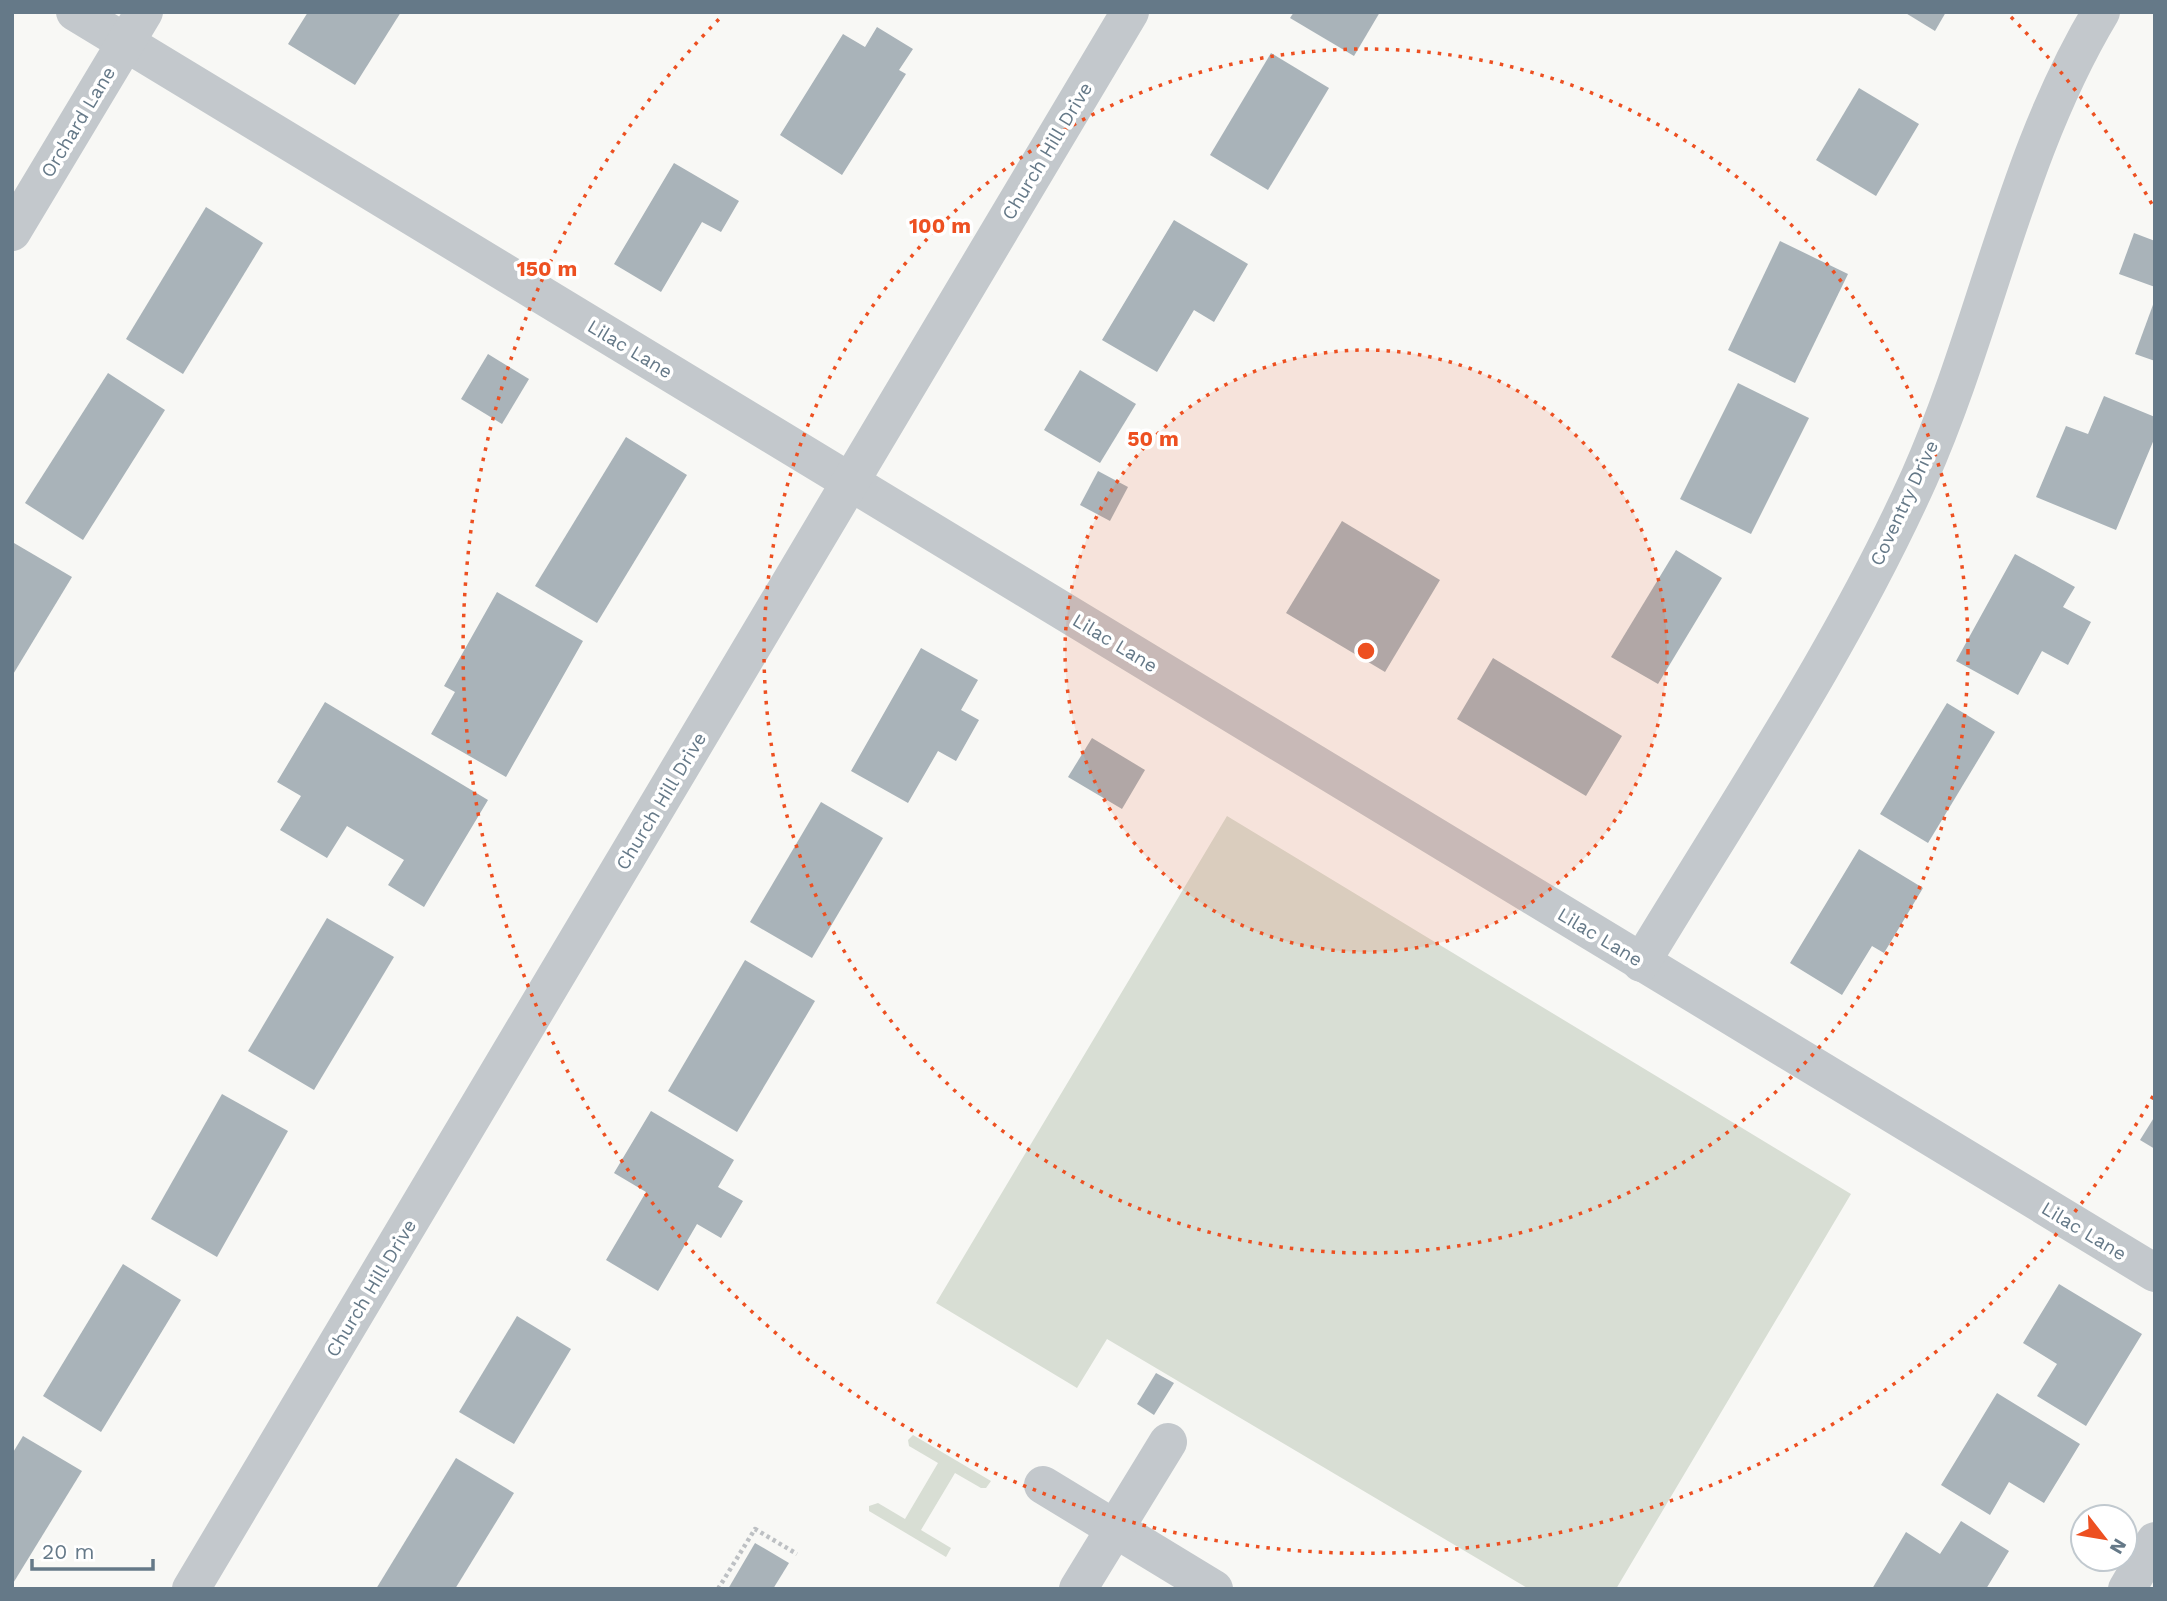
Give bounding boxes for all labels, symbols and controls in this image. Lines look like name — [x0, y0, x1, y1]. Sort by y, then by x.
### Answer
street label: Orchard Lane — [36, 62, 120, 182]
street label: Church Hill Drive — [997, 78, 1097, 224]
text: 100 m — [909, 213, 971, 238]
text: 150 m — [517, 256, 577, 281]
street label: Lilac Lane — [583, 315, 677, 383]
text: 50 m — [1127, 426, 1179, 451]
street label: Coventry Drive — [1865, 437, 1943, 569]
street label: Lilac Lane — [1068, 609, 1162, 677]
centre of rings — [1354, 639, 1378, 663]
street label: Church Hill Drive — [611, 728, 711, 874]
street label: Lilac Lane — [1553, 903, 1647, 971]
street label: Lilac Lane — [2037, 1197, 2131, 1265]
street label: Church Hill Drive — [321, 1215, 421, 1361]
north arrow — [2069, 1503, 2139, 1573]
scale bar — [32, 1528, 152, 1572]
text: N — [2105, 1535, 2132, 1558]
text: 20 m — [42, 1539, 94, 1564]

